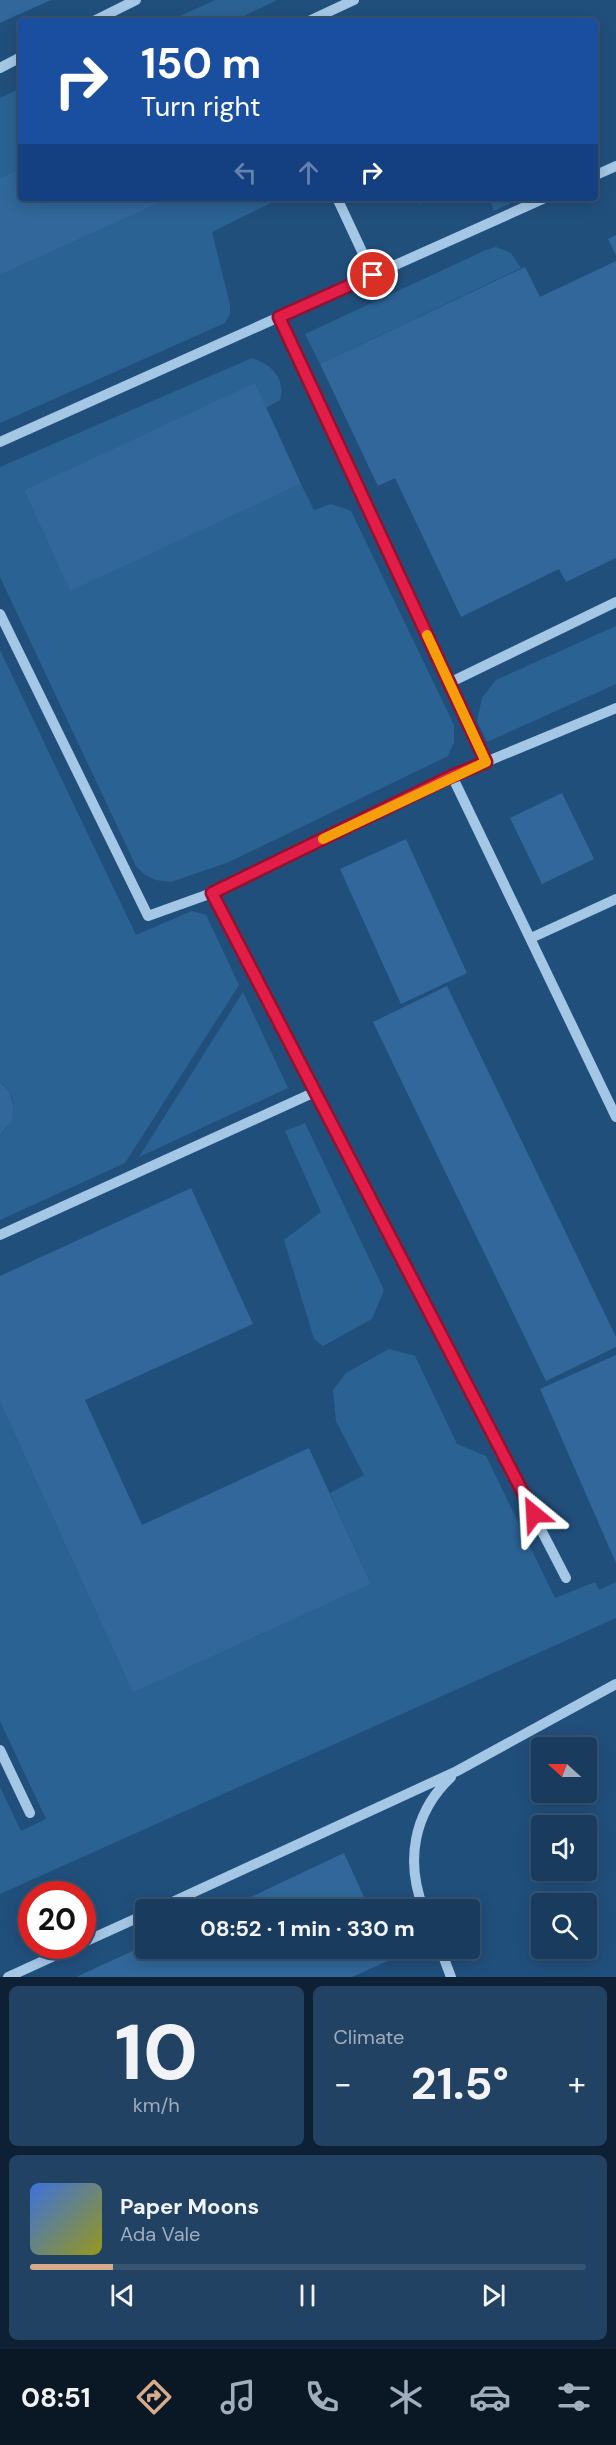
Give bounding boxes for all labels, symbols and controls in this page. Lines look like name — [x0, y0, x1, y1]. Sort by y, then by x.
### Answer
text: 150 m — [141, 36, 261, 91]
icon: right — [42, 42, 120, 120]
text: Turn right — [141, 89, 261, 124]
icon: left — [229, 156, 262, 189]
icon: ahead — [292, 156, 325, 189]
icon: right — [355, 156, 388, 189]
pin — [347, 249, 398, 300]
icon: arrive — [356, 258, 389, 291]
position arrow — [502, 1482, 566, 1546]
north arrow — [531, 1737, 597, 1803]
map controls — [531, 1737, 597, 1959]
button: sound — [531, 1815, 597, 1881]
speed limit sign: 20 — [18, 1881, 96, 1959]
button: search — [531, 1893, 597, 1959]
text: 08:52 · 1 min · 330 m — [200, 1914, 415, 1943]
text: 10 — [115, 2002, 198, 2103]
text: Climate — [334, 2024, 404, 2050]
text: 21.5° — [411, 2054, 509, 2113]
text: − — [334, 2062, 352, 2105]
text: + — [568, 2062, 586, 2105]
text: km/h — [133, 2092, 180, 2118]
text: Paper Moons — [120, 2192, 259, 2221]
text: Ada Vale — [120, 2221, 200, 2247]
icon: previous — [106, 2279, 139, 2312]
icon: pause — [291, 2279, 324, 2312]
icon: next — [477, 2279, 510, 2312]
icon: directions — [133, 2376, 175, 2418]
icon: music — [217, 2376, 259, 2418]
icon: phone — [301, 2376, 343, 2418]
icon: climate — [385, 2376, 427, 2418]
icon: car — [469, 2376, 511, 2418]
icon: filters — [553, 2376, 595, 2418]
text: 08:51 — [21, 2380, 91, 2415]

